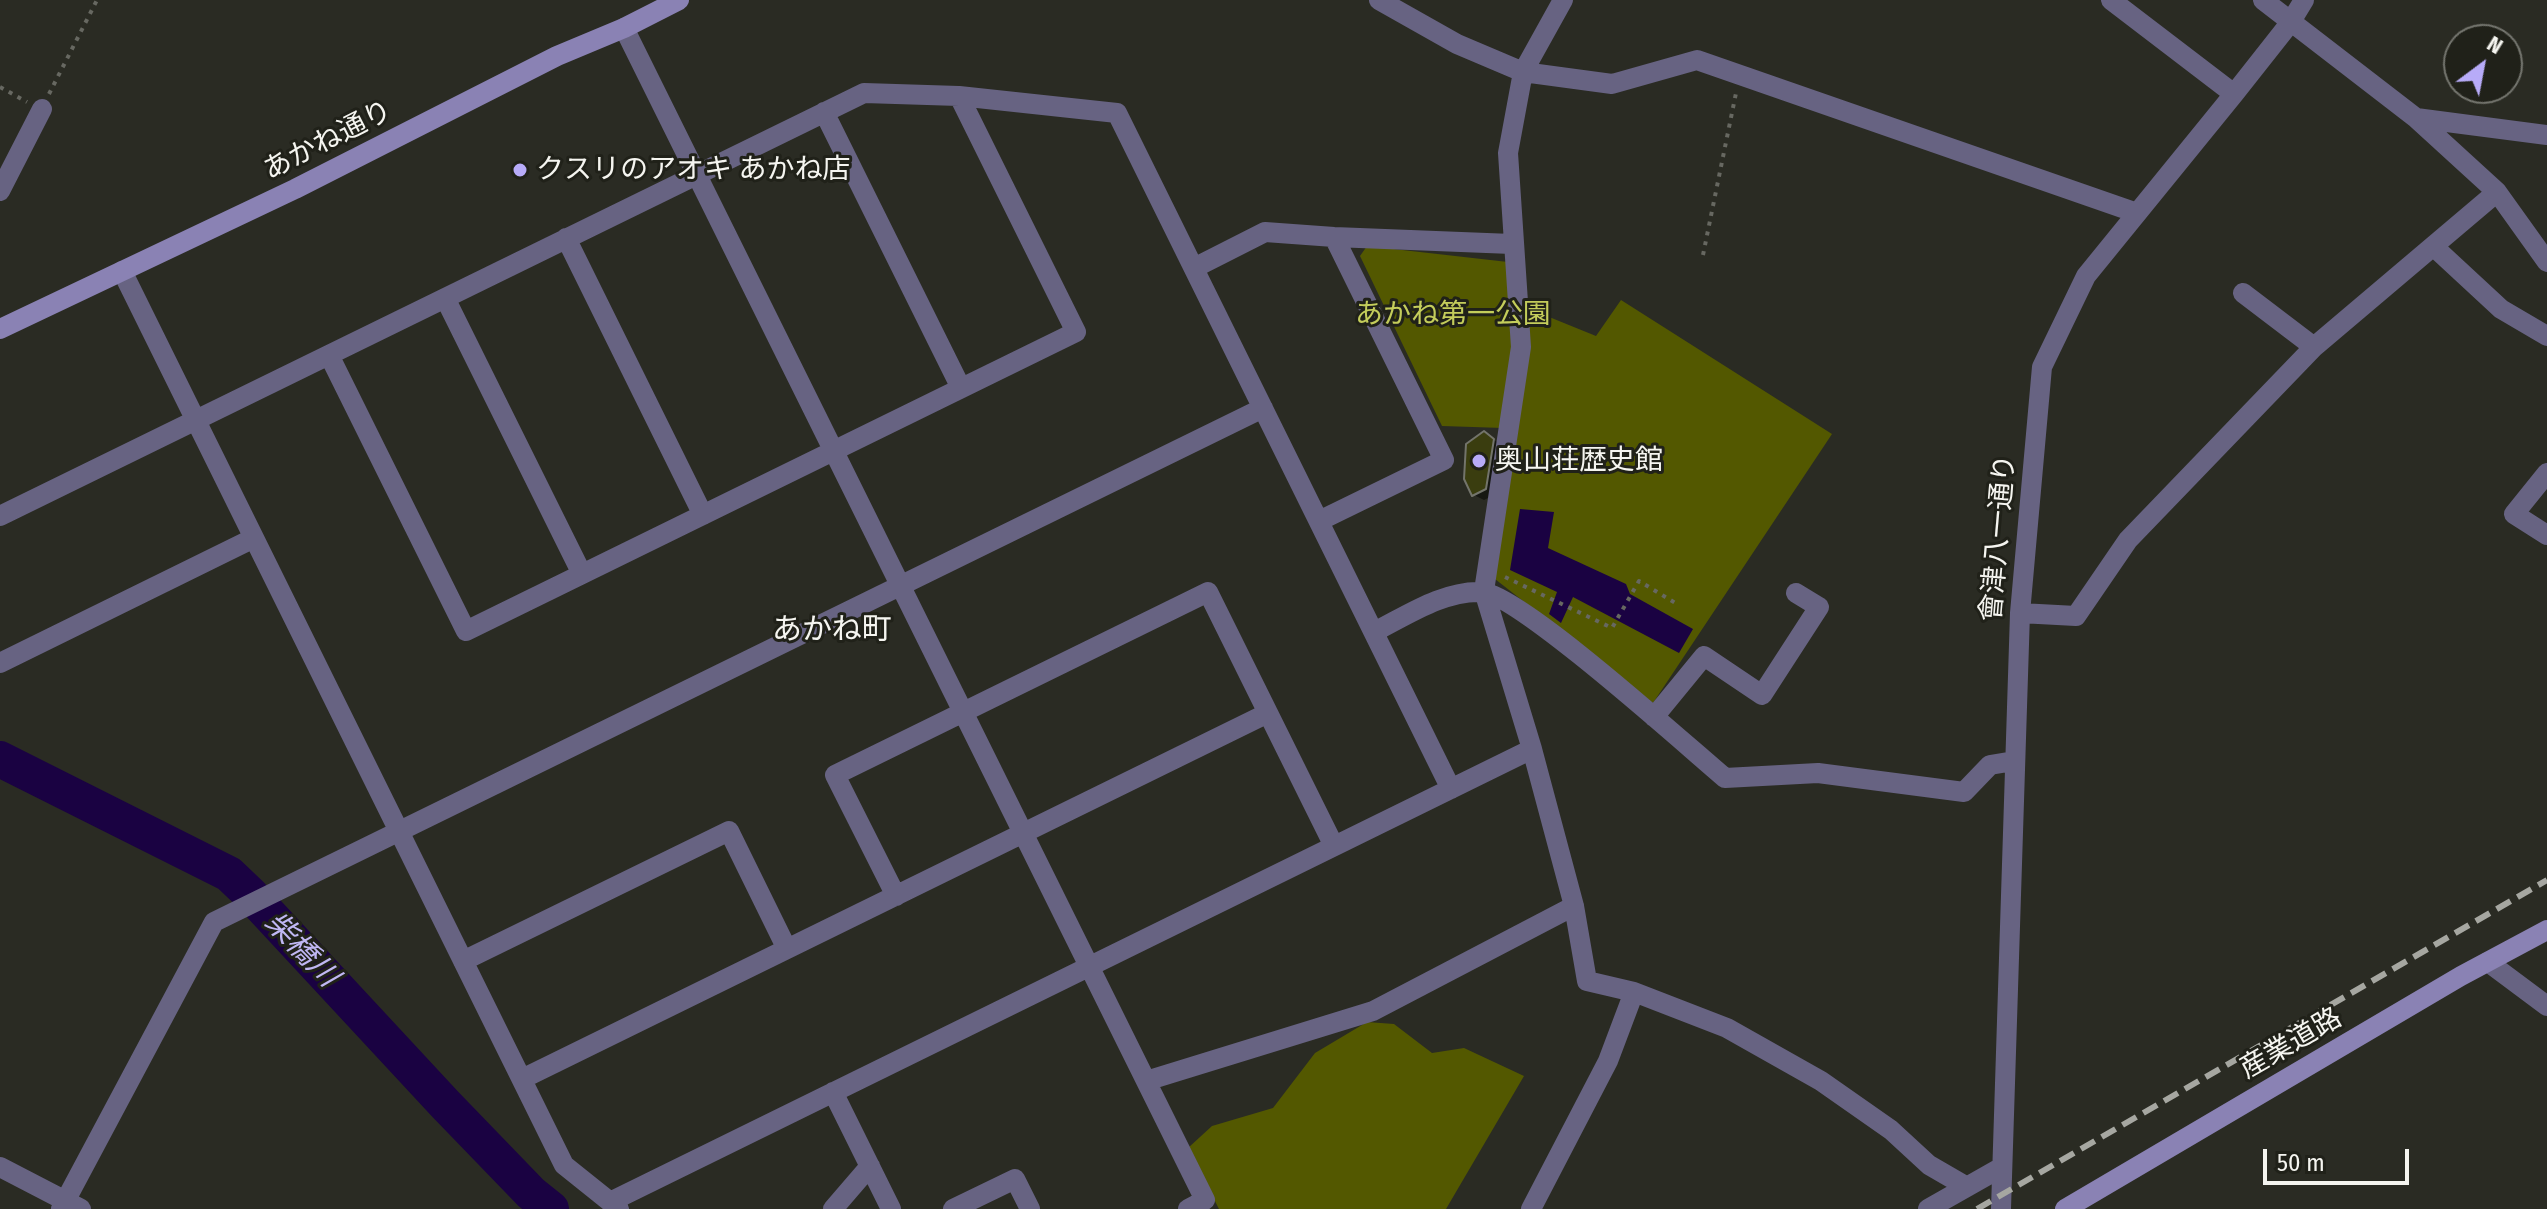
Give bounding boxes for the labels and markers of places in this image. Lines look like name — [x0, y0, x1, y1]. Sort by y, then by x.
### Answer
place label: クスリのアオキ あかね店 — [536, 153, 851, 187]
marker: クスリのアオキ あかね店 — [511, 161, 529, 179]
place label: 奥山荘歴史館 — [1495, 444, 1663, 478]
marker: 奥山荘歴史館 — [1470, 452, 1488, 470]

